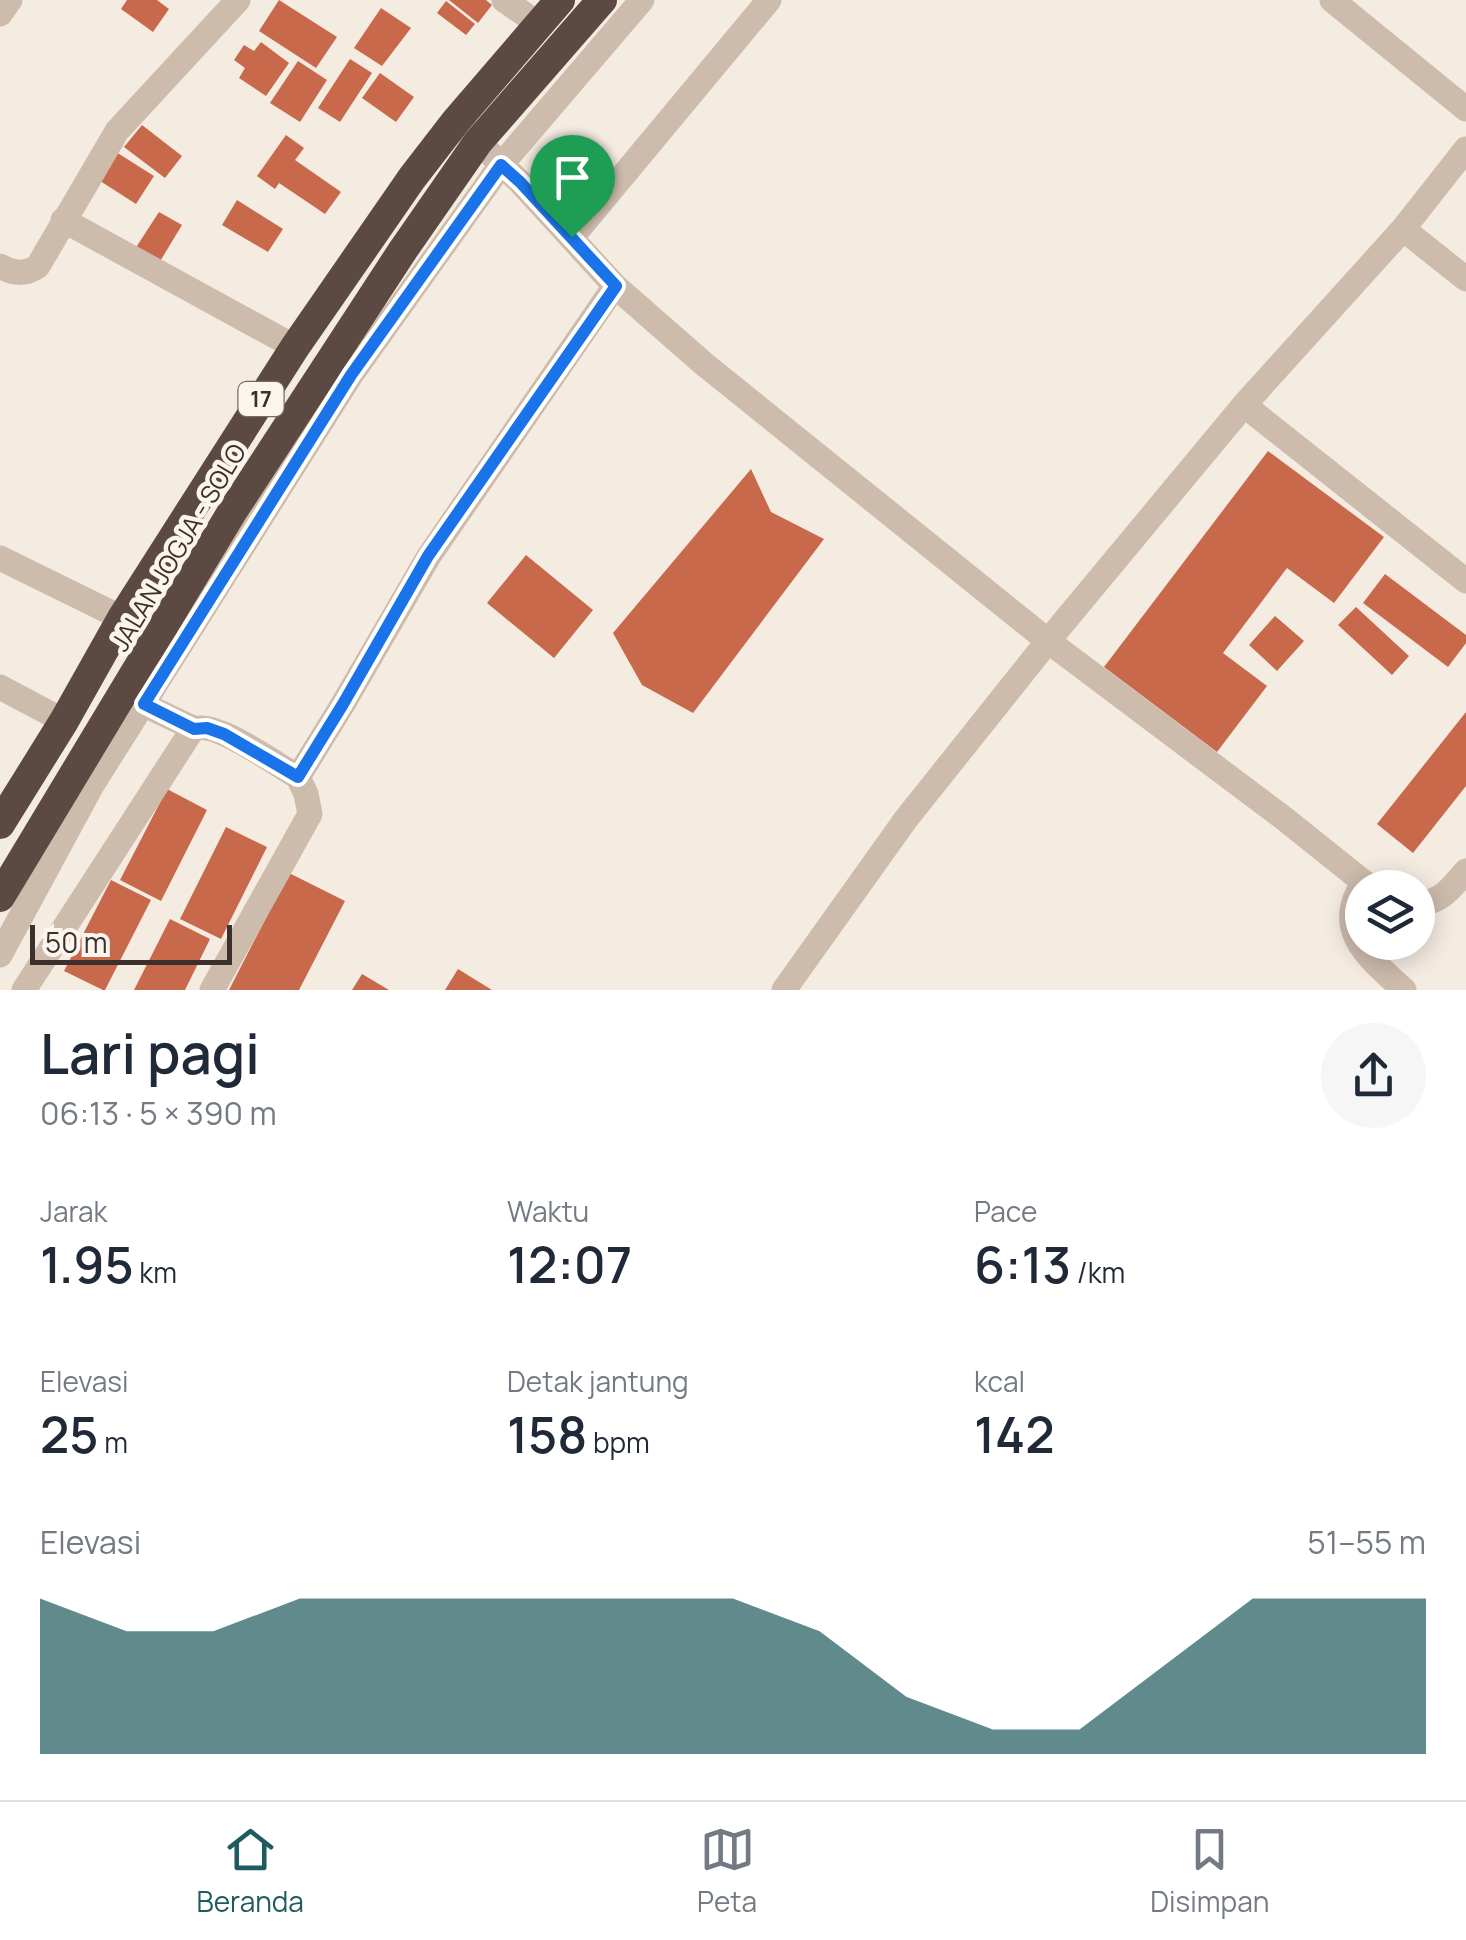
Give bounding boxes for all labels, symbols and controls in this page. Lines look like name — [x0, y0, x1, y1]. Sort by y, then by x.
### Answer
pin — [530, 135, 615, 238]
icon: arrive — [545, 150, 600, 205]
road number: 17 — [238, 382, 284, 416]
street label: JALAN JOGJA - SOLO — [102, 437, 254, 657]
map controls — [1345, 870, 1435, 960]
button: layers — [1345, 870, 1435, 960]
scale bar — [30, 920, 232, 964]
text: 50 m — [45, 923, 108, 961]
text: Lari pagi — [40, 1015, 260, 1091]
button: share — [1321, 1023, 1426, 1128]
text: 06:13 · 5 × 390 m — [40, 1091, 277, 1135]
text: Jarak — [40, 1192, 108, 1230]
text: Waktu — [507, 1192, 589, 1230]
text: Pace — [974, 1192, 1037, 1230]
text: 1.95 — [40, 1230, 134, 1298]
text: 12:07 — [507, 1230, 632, 1298]
text: 6:13 — [974, 1230, 1071, 1298]
text: km — [134, 1253, 177, 1291]
text: /km — [1071, 1253, 1125, 1291]
text: Elevasi — [40, 1362, 128, 1400]
text: Detak jantung — [507, 1362, 689, 1400]
text: kcal — [974, 1362, 1025, 1400]
text: 25 — [40, 1400, 99, 1468]
text: 158 — [507, 1400, 587, 1468]
text: 142 — [974, 1400, 1055, 1468]
text: m — [99, 1423, 128, 1461]
text: bpm — [587, 1423, 650, 1461]
text: Elevasi — [40, 1520, 141, 1564]
text: 51–55 m — [1307, 1520, 1426, 1564]
tab: Beranda — [197, 1822, 304, 1920]
tab: Peta — [697, 1822, 757, 1920]
tab: Disimpan — [1150, 1822, 1269, 1920]

